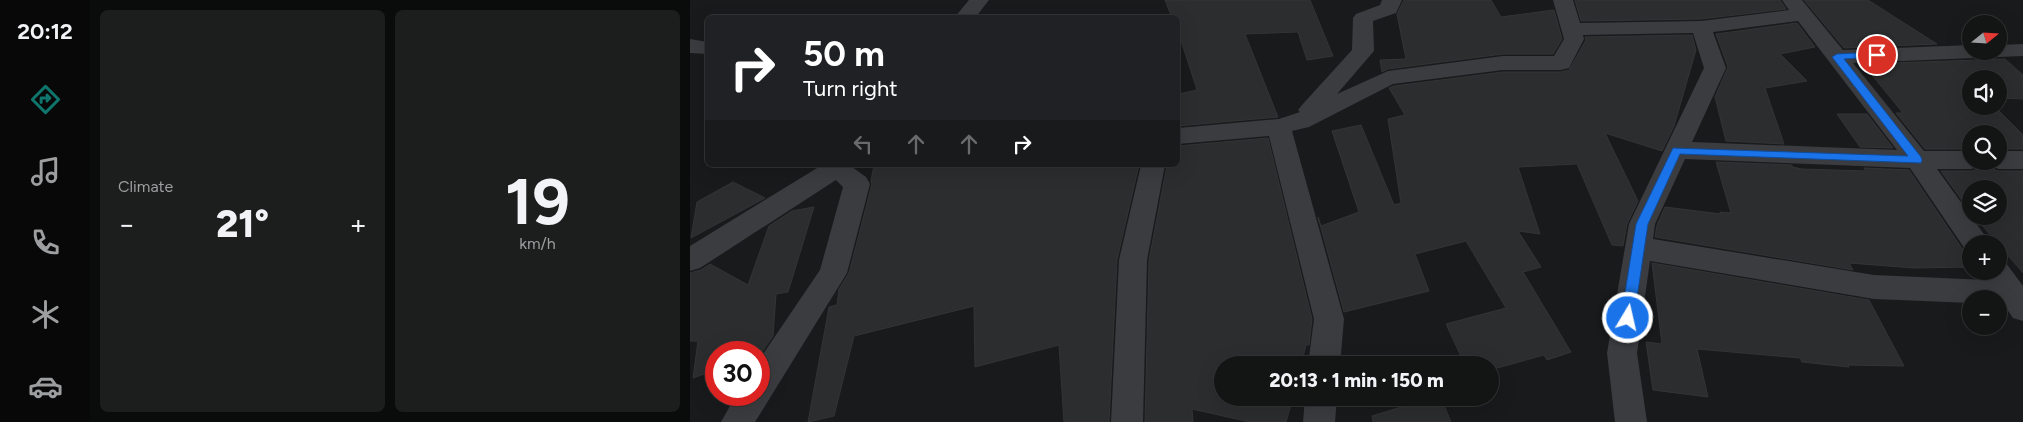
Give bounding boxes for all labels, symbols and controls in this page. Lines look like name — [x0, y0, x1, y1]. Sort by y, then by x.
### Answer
north arrow — [1962, 15, 2008, 60]
map controls — [1962, 15, 2007, 335]
text: 20:12 — [17, 18, 73, 45]
text: 50 m — [803, 33, 885, 75]
pin — [1856, 34, 1898, 76]
icon: right — [720, 35, 785, 100]
icon: arrive — [1863, 41, 1891, 69]
button: sound — [1962, 70, 2007, 115]
text: Turn right — [803, 75, 898, 102]
icon: directions — [28, 82, 63, 117]
button: search — [1962, 125, 2007, 170]
icon: left — [849, 130, 877, 158]
icon: ahead — [902, 130, 930, 158]
icon: ahead — [955, 130, 983, 158]
icon: right — [1008, 130, 1036, 158]
icon: music — [28, 154, 63, 189]
text: 19 — [505, 162, 570, 240]
text: Climate — [118, 177, 173, 196]
button: layers — [1962, 180, 2007, 225]
text: 21° — [216, 201, 269, 247]
text: − — [118, 207, 135, 241]
text: + — [350, 207, 367, 241]
icon: phone — [28, 225, 63, 260]
text: km/h — [519, 234, 556, 253]
button: + — [1962, 235, 2007, 280]
button: − — [1962, 290, 2007, 335]
position arrow — [1601, 291, 1653, 343]
icon: climate — [28, 297, 63, 332]
speed limit sign: 30 — [705, 341, 770, 406]
icon: car — [28, 369, 63, 404]
text: 20:13 · 1 min · 150 m — [1269, 369, 1444, 392]

